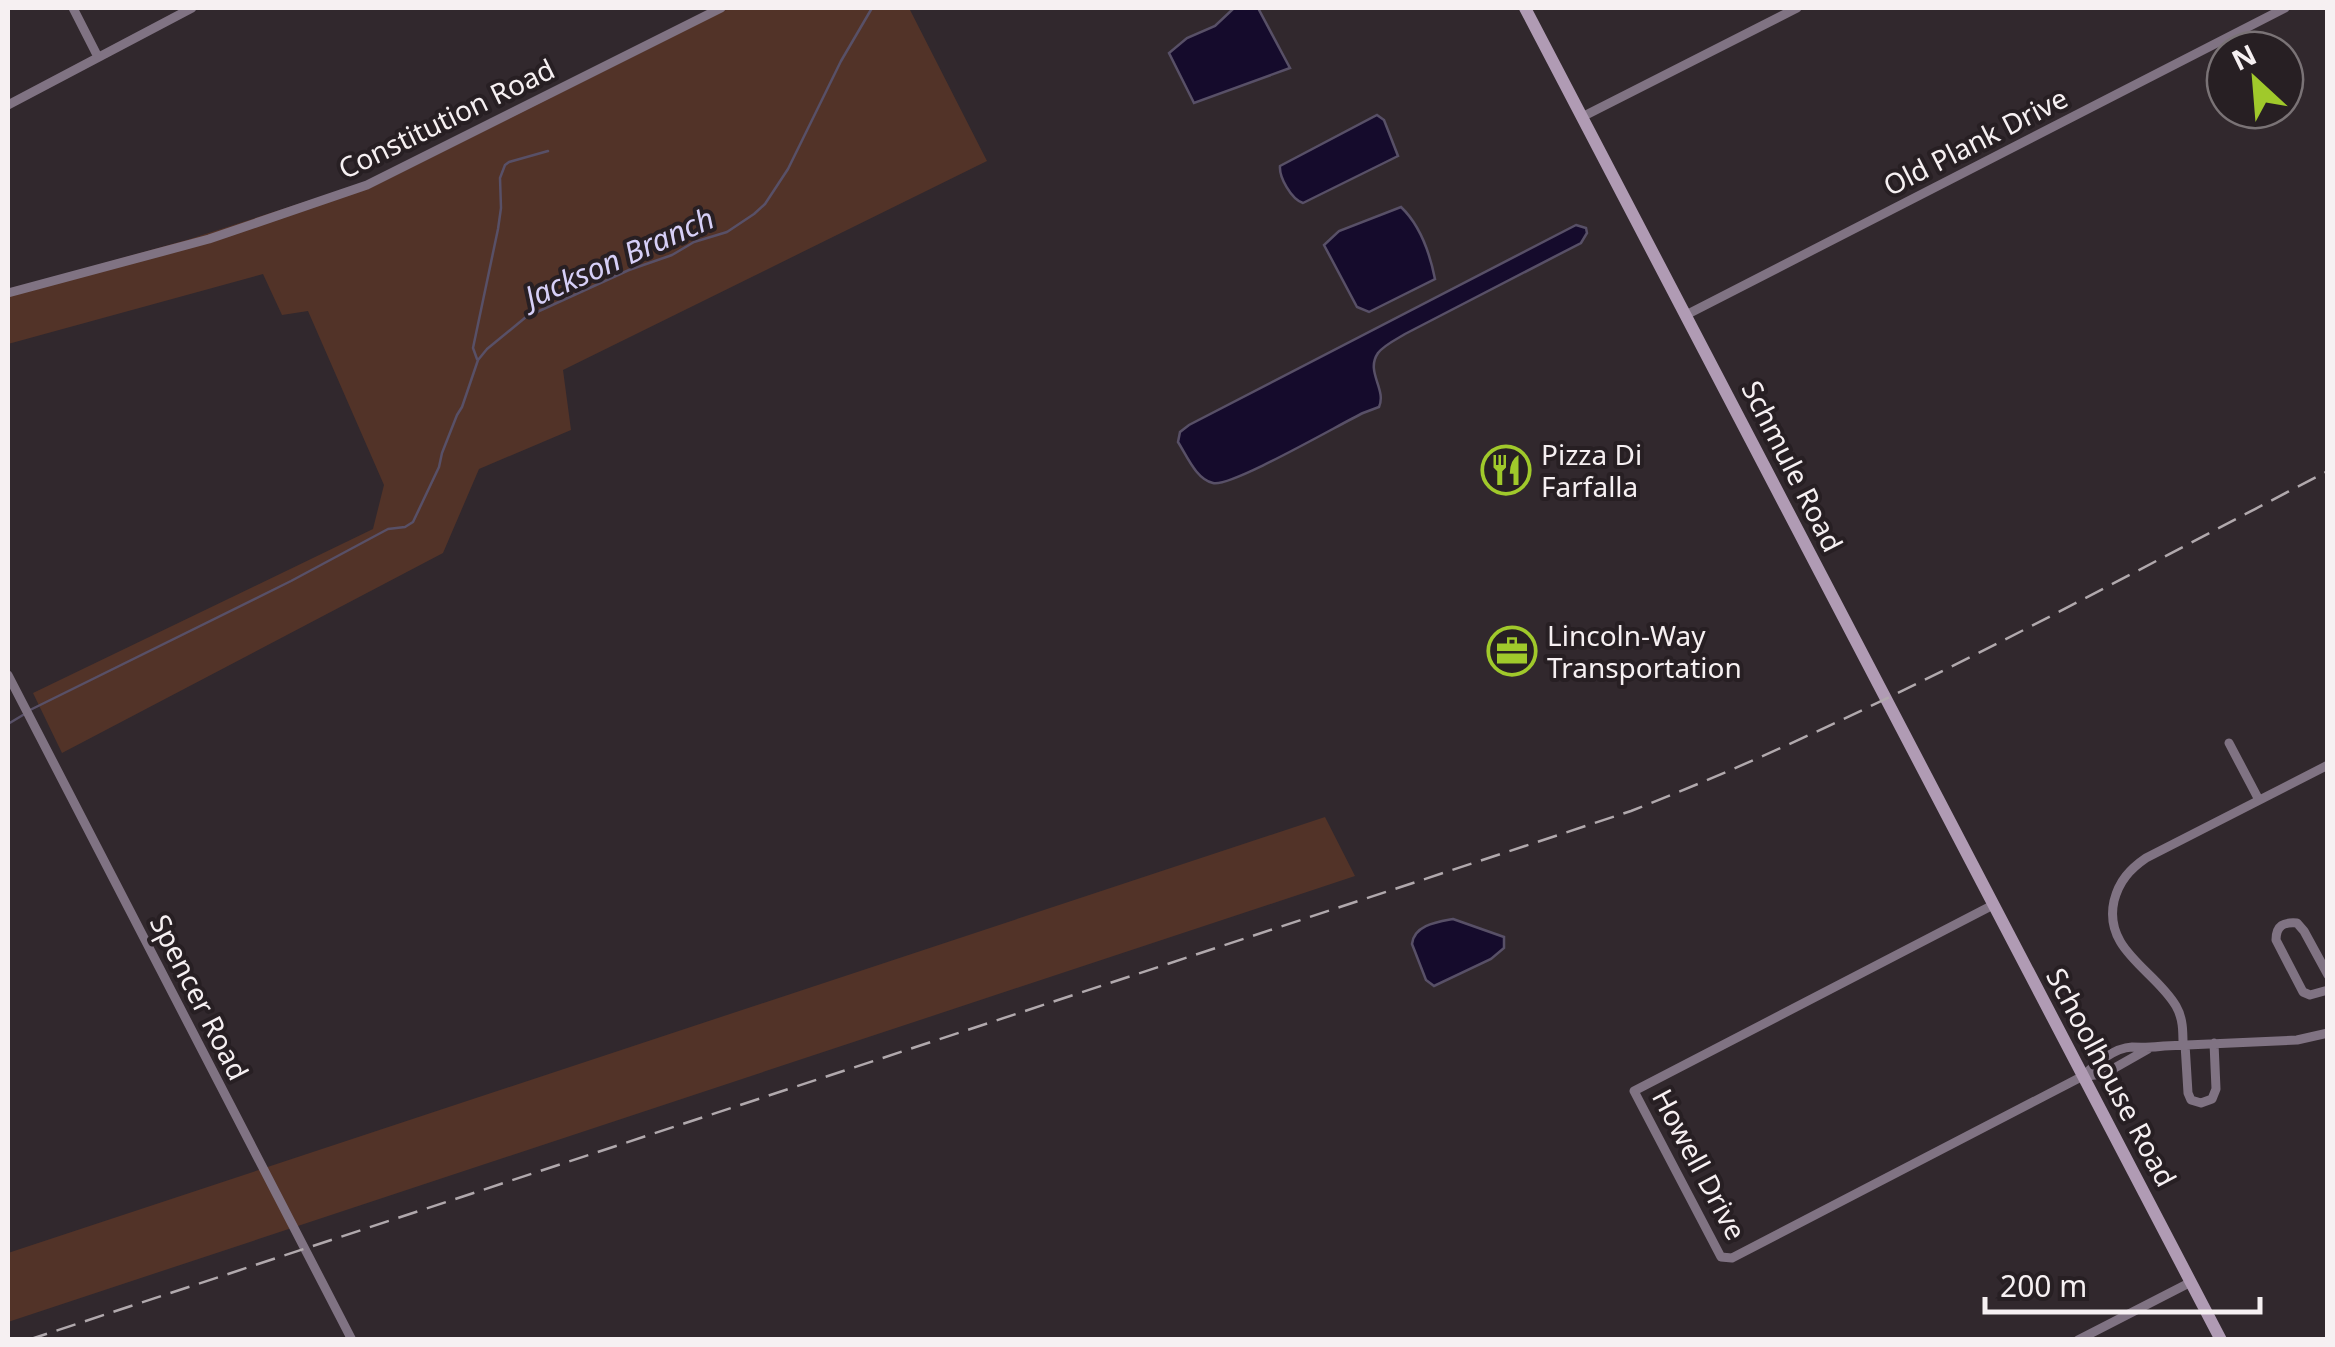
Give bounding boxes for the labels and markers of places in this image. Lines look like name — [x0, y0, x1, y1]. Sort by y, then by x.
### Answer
place label: Pizza Di Farfalla — [1541, 435, 1642, 505]
restaurant icon: Pizza Di Farfalla — [1480, 444, 1532, 496]
place label: Lincoln-Way Transportation — [1547, 616, 1742, 686]
office icon: Lincoln-Way Transportation — [1486, 625, 1538, 677]

